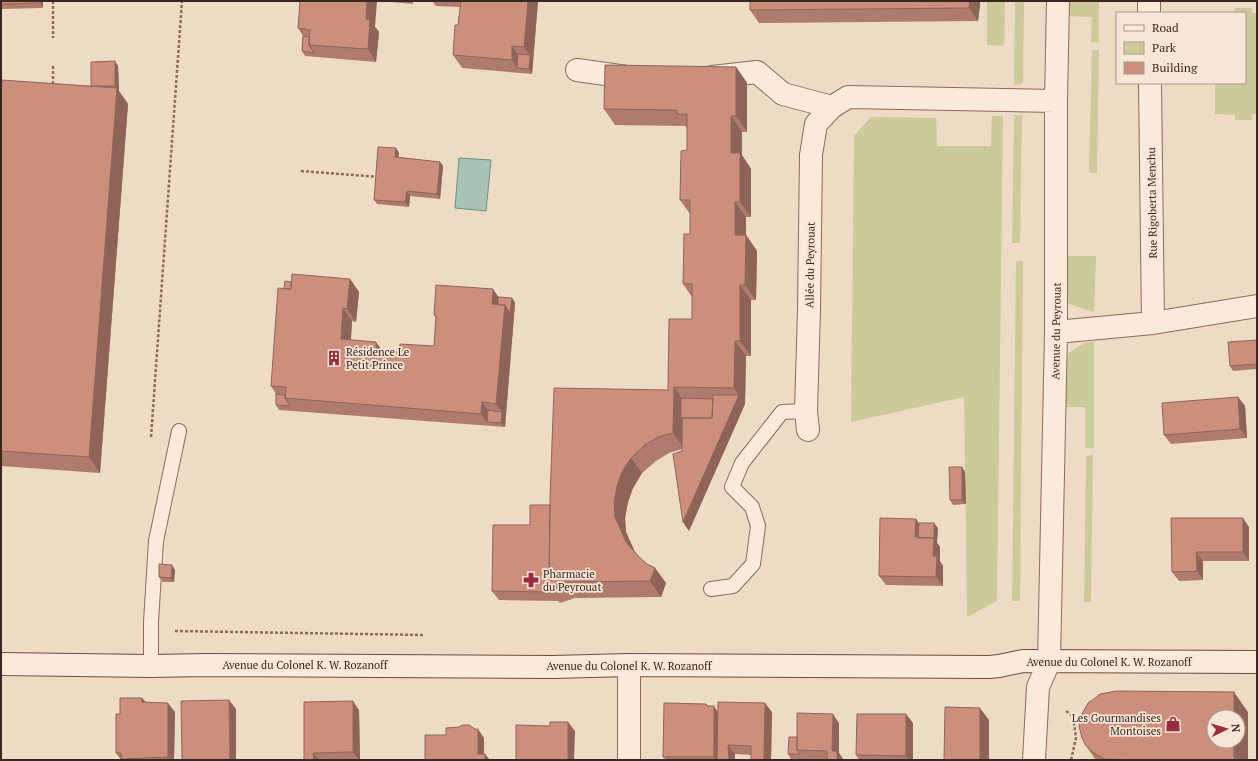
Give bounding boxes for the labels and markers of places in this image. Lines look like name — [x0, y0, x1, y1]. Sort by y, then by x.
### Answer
place label: Résidence Le Petit Prince — [346, 345, 410, 372]
building icon: Résidence Le Petit Prince — [325, 349, 343, 367]
place label: Pharmacie du Peyrouat — [543, 567, 601, 594]
pharmacy icon: Pharmacie du Peyrouat — [522, 571, 540, 589]
place label: Les Gourmandises Montoises — [1072, 711, 1161, 738]
shop icon: Les Gourmandises Montoises — [1164, 715, 1182, 733]

